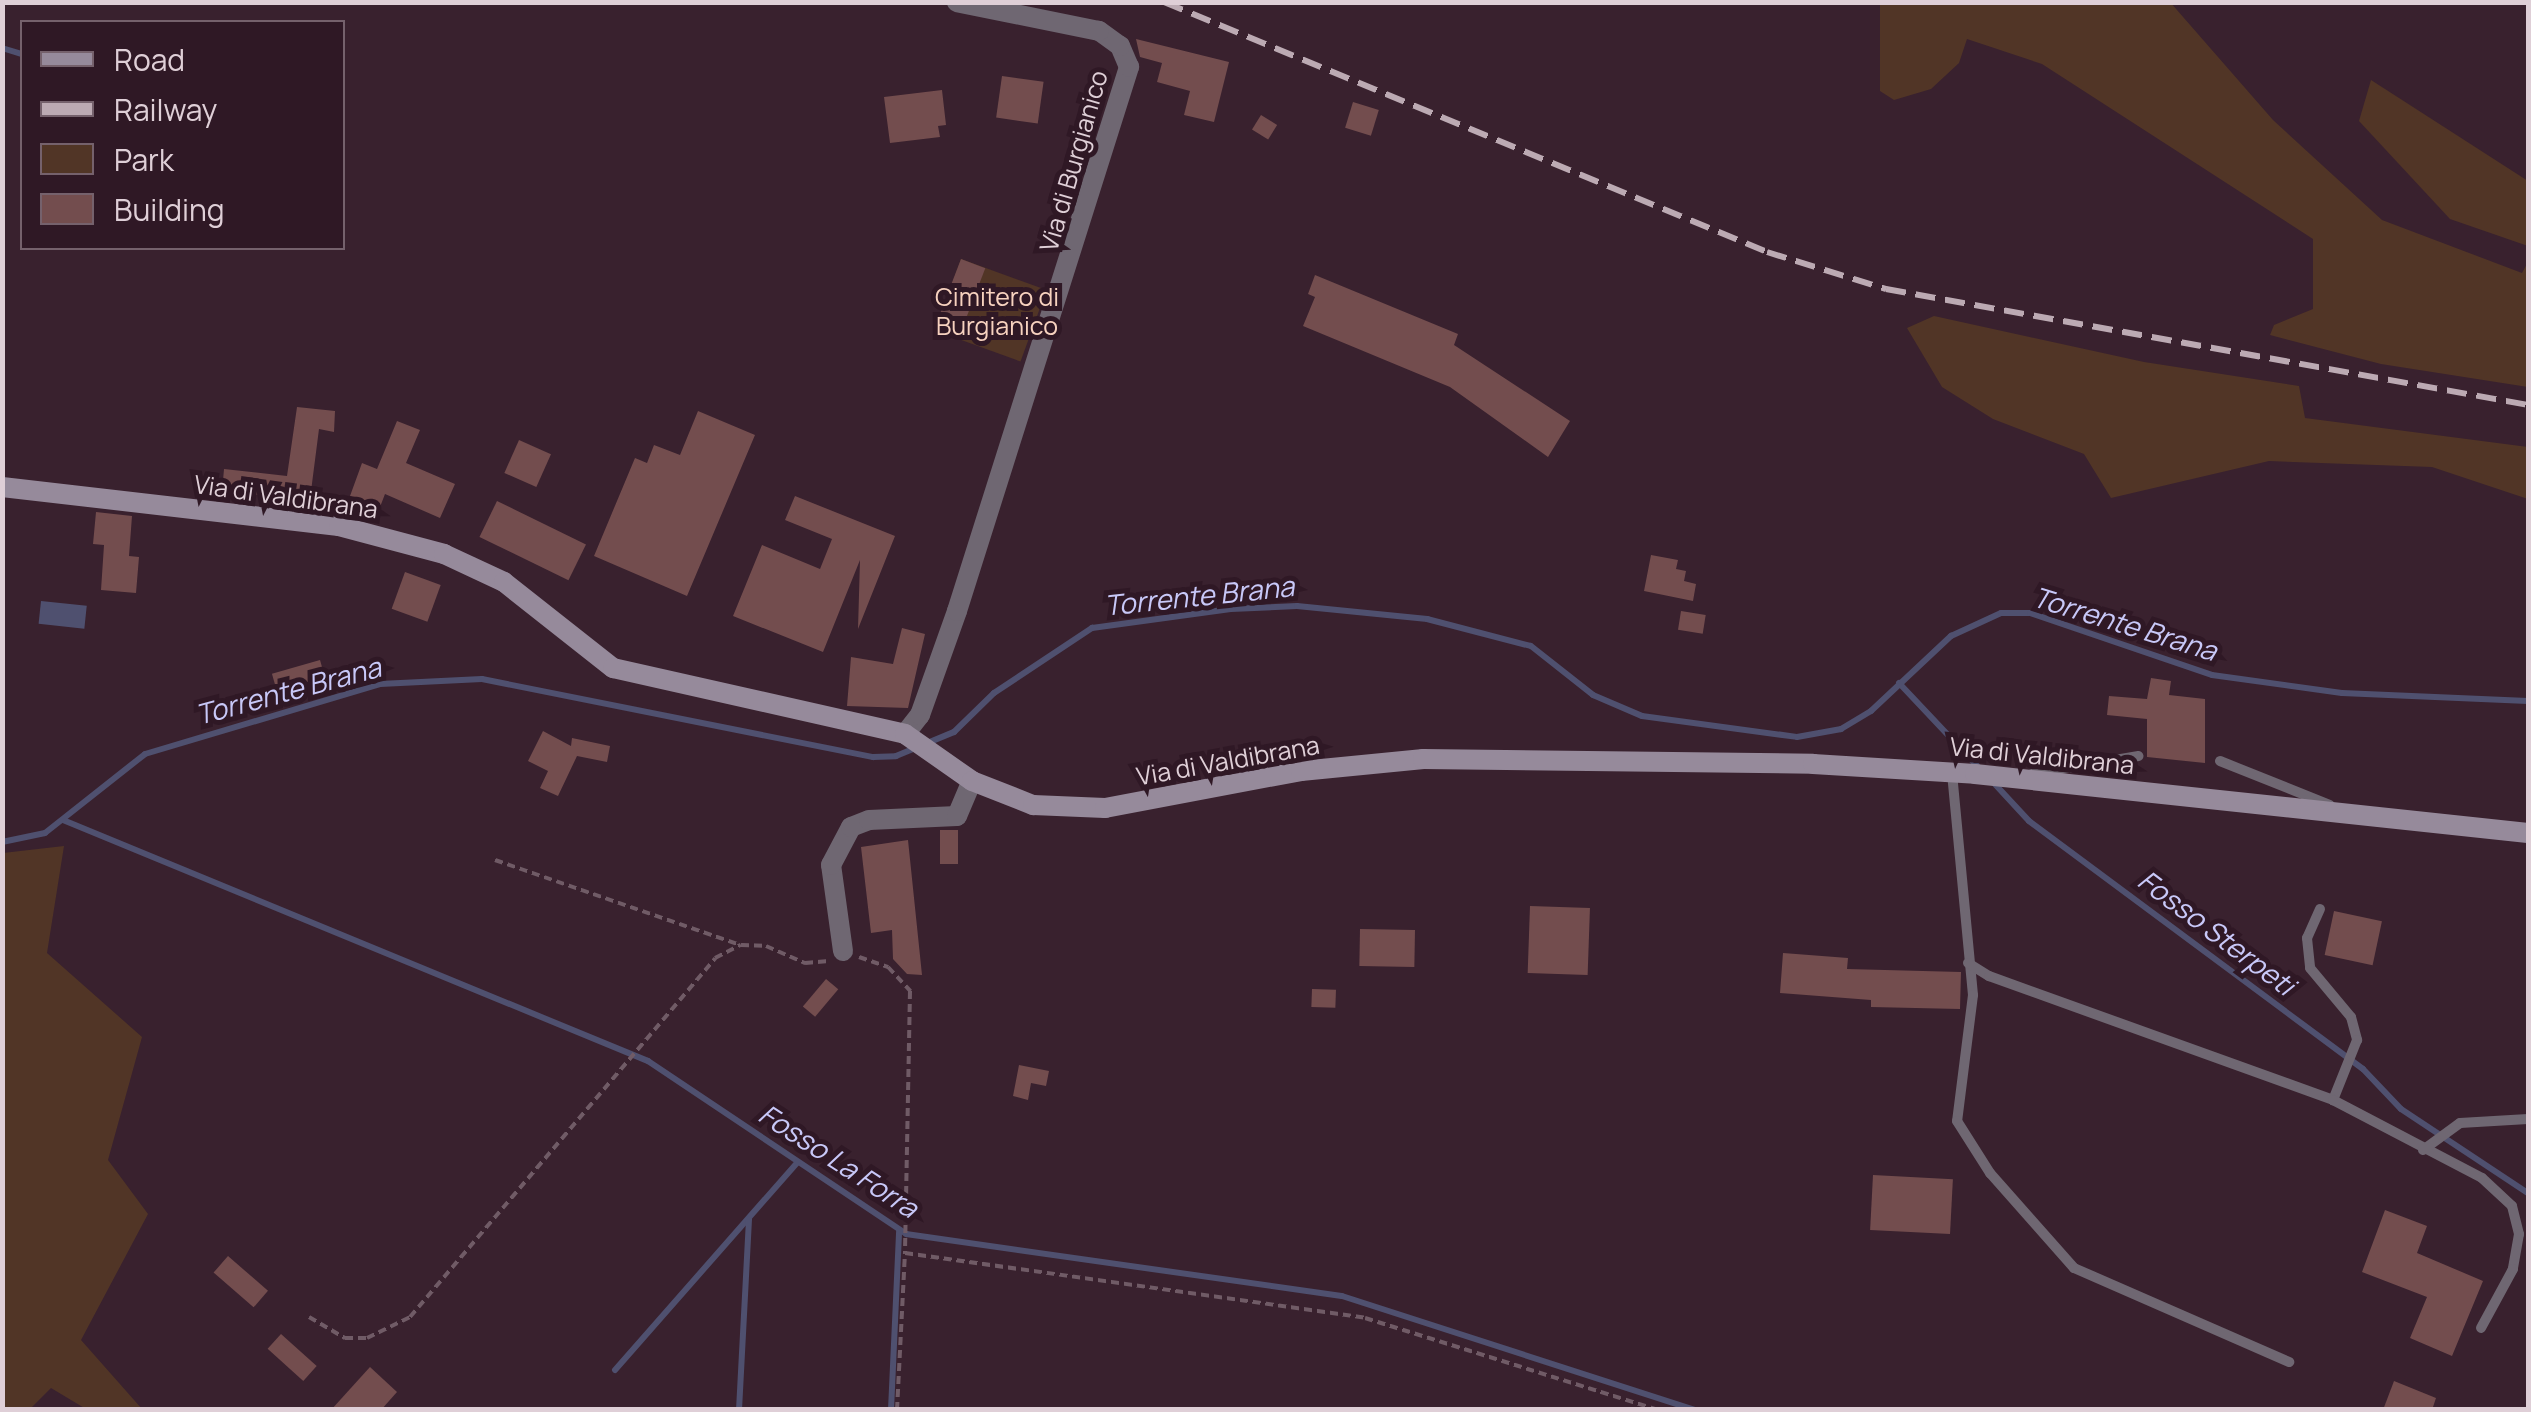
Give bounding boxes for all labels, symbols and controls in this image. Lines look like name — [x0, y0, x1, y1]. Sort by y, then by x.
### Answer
legend — [20, 20, 345, 250]
text: Road — [114, 39, 185, 80]
street label: Via di Burgianico — [1034, 67, 1114, 255]
text: Railway — [114, 89, 217, 130]
text: Park — [114, 139, 174, 180]
text: Building — [114, 189, 225, 230]
park label: Cimitero di Burgianico — [935, 283, 1059, 342]
street label: Via di Valdibrana — [192, 469, 380, 525]
water label: Torrente Brana — [1102, 568, 1296, 622]
water label: Torrente Brana — [2029, 579, 2221, 667]
water label: Torrente Brana — [192, 649, 384, 731]
street label: Via di Valdibrana — [1134, 730, 1322, 792]
street label: Via di Valdibrana — [1948, 731, 2136, 781]
water label: Fosso Sterpeti — [2132, 862, 2302, 1002]
water label: Fosso La Forra — [753, 1096, 925, 1224]

